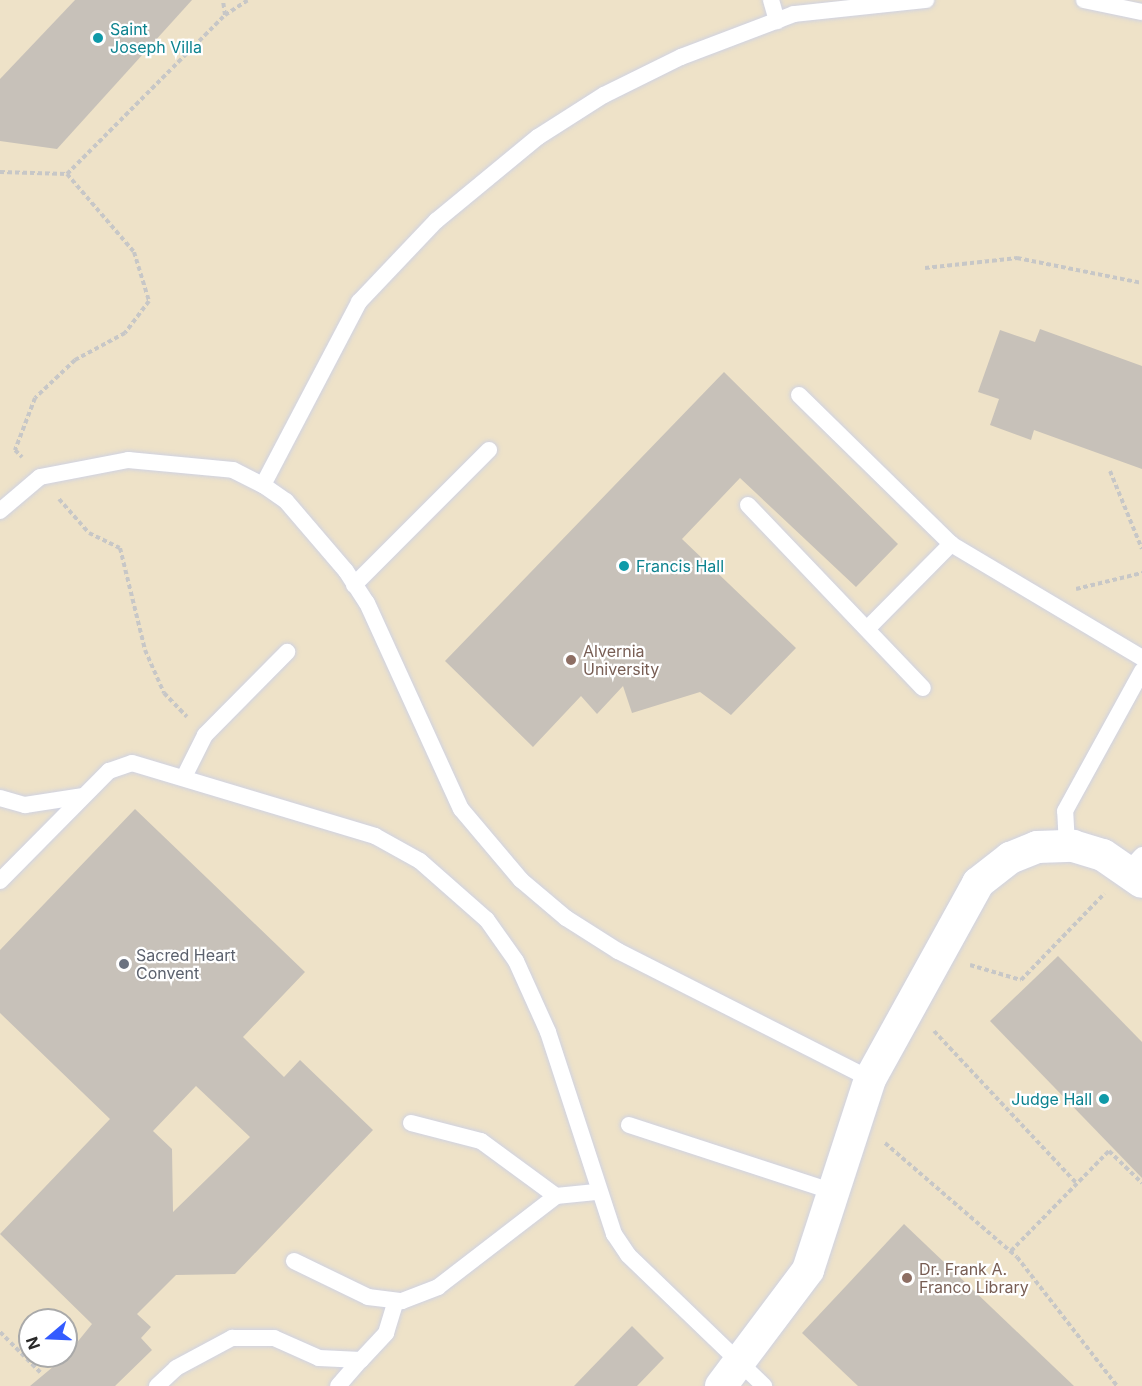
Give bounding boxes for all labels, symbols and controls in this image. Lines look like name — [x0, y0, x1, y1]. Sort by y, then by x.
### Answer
place label: Saint Joseph Villa — [110, 19, 202, 57]
marker: Saint Joseph Villa — [91, 31, 105, 45]
place label: Francis Hall — [636, 556, 724, 576]
marker: Francis Hall — [617, 559, 631, 573]
place label: Alvernia University — [583, 641, 659, 679]
marker: Alvernia University — [564, 653, 578, 667]
place label: Sacred Heart Convent — [136, 945, 236, 983]
marker: Sacred Heart Convent — [117, 957, 131, 971]
place label: Judge Hall — [1011, 1089, 1092, 1109]
marker: Judge Hall — [1097, 1092, 1111, 1106]
place label: Dr. Frank A. Franco Library — [919, 1259, 1029, 1297]
marker: Dr. Frank A. Franco Library — [900, 1271, 914, 1285]
north arrow — [18, 1308, 78, 1368]
text: N — [21, 1334, 44, 1352]

